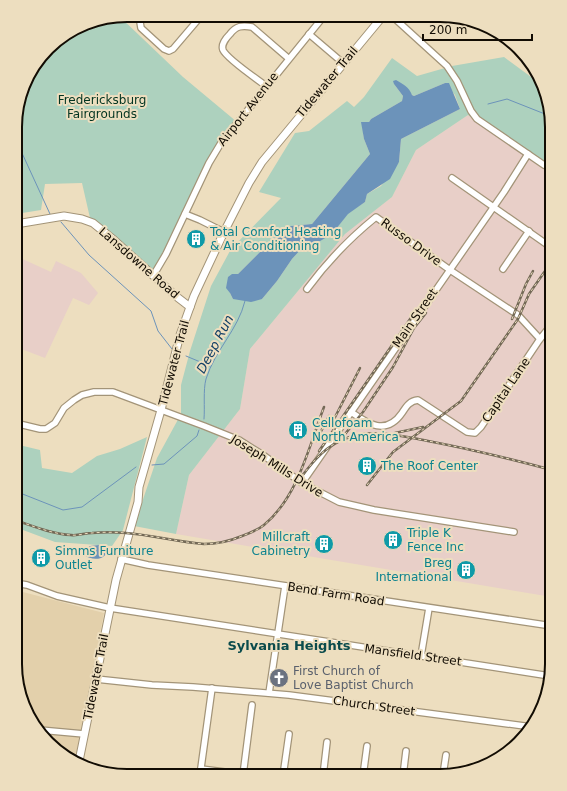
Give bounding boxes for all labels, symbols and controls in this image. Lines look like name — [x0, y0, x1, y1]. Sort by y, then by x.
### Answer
scale bar — [423, 16, 532, 42]
text: 200 m — [429, 23, 467, 37]
street label: Tidewater Trail — [293, 44, 361, 121]
street label: Airport Avenue — [215, 69, 281, 149]
park label: Fredericksburg Fairgrounds — [58, 93, 146, 121]
street label: Russo Drive — [378, 215, 444, 269]
street label: Lansdowne Road — [96, 224, 182, 302]
place label: Total Comfort Heating & Air Conditioning — [209, 225, 341, 253]
building icon: Total Comfort Heating & Air Conditioning — [185, 228, 207, 250]
street label: Main Street — [389, 286, 441, 350]
water label: Deep Run — [193, 312, 237, 376]
street label: Tidewater Trail — [156, 319, 192, 408]
street label: Capital Lane — [479, 355, 533, 425]
place label: Cellofoam North America — [312, 416, 399, 444]
building icon: Cellofoam North America — [287, 419, 309, 441]
street label: Joseph Mills Drive — [228, 431, 326, 500]
building icon: The Roof Center — [356, 455, 378, 477]
place label: The Roof Center — [380, 459, 478, 473]
place label: Triple K Fence Inc — [406, 526, 464, 554]
building icon: Triple K Fence Inc — [382, 529, 404, 551]
place label: Millcraft Cabinetry — [252, 530, 310, 558]
building icon: Millcraft Cabinetry — [313, 533, 335, 555]
place label: Simms Furniture Outlet — [55, 544, 153, 572]
building icon: Simms Furniture Outlet — [30, 547, 52, 569]
place label: Breg International — [375, 556, 452, 584]
building icon: Breg International — [455, 559, 477, 581]
street label: Bend Farm Road — [286, 579, 386, 609]
street label: Tidewater Trail — [81, 633, 111, 722]
district label: Sylvania Heights — [227, 638, 351, 653]
street label: Mansfield Street — [364, 641, 463, 669]
place label: First Church of Love Baptist Church — [293, 664, 414, 692]
church icon: First Church of Love Baptist Church — [268, 667, 290, 689]
street label: Church Street — [332, 693, 416, 719]

